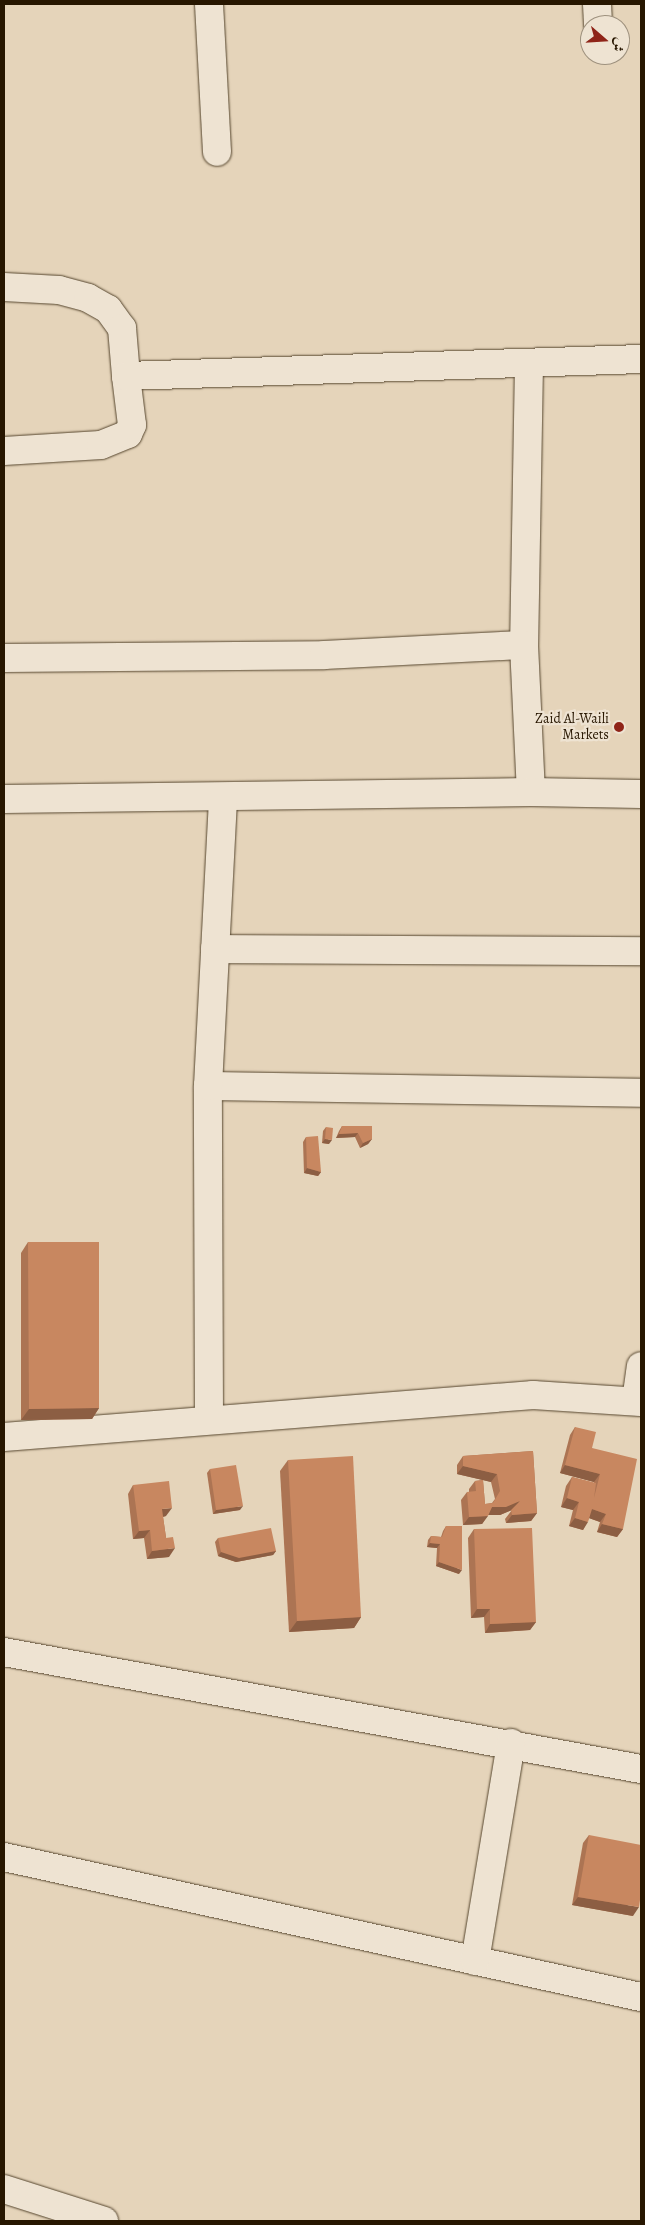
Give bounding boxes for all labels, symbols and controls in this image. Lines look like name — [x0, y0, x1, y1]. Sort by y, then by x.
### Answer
north arrow — [580, 15, 630, 65]
text: ش — [607, 35, 630, 54]
place label: Zaid Al-Waili Markets — [535, 711, 609, 744]
marker: Zaid Al-Waili Markets — [613, 721, 625, 733]

